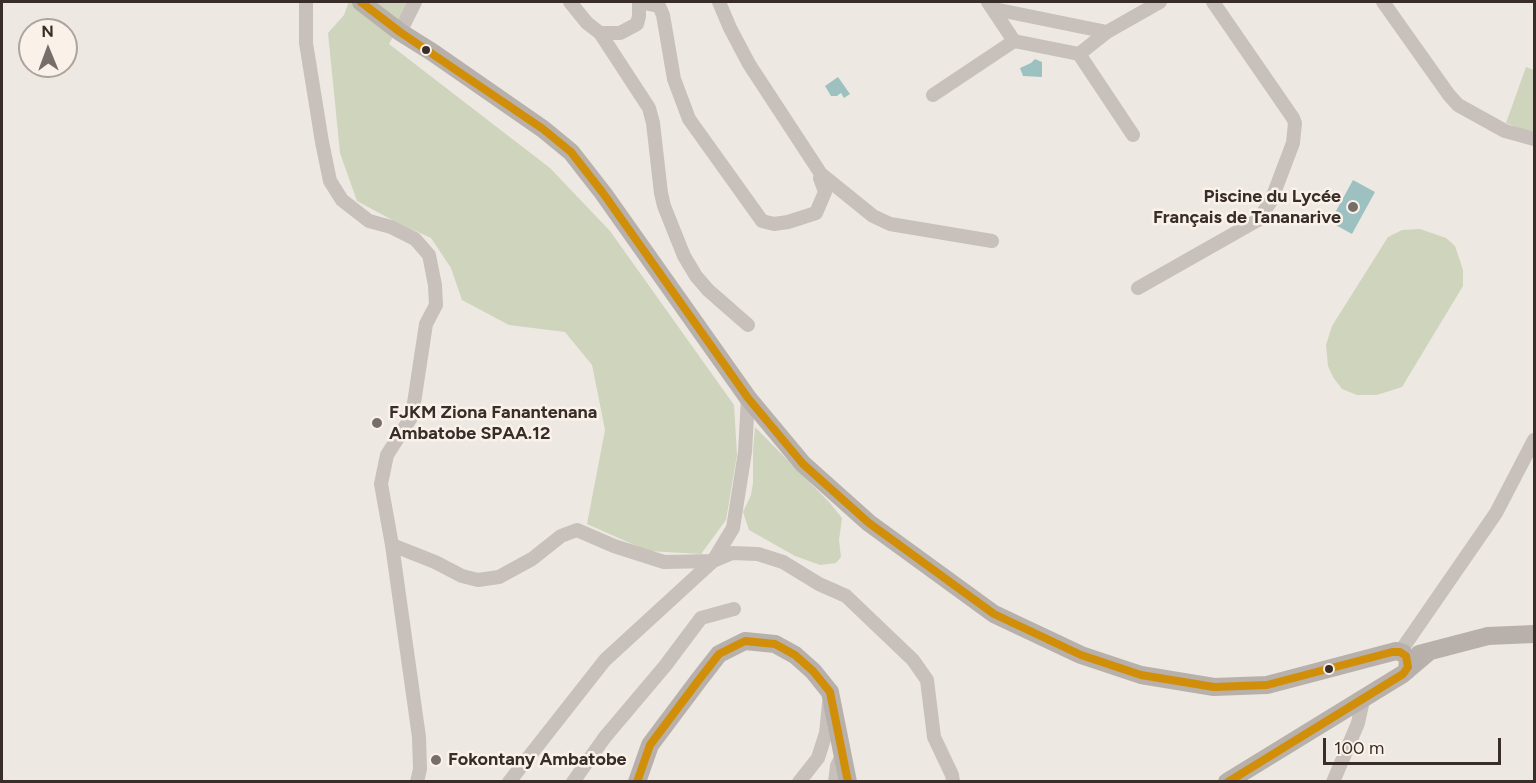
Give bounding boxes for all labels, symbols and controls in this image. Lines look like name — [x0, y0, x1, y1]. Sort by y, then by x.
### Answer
north arrow — [18, 18, 78, 78]
text: N — [41, 22, 54, 41]
unlabelled marker — [420, 44, 432, 56]
place label: Piscine du Lycée Français de Tananarive — [1153, 186, 1341, 228]
marker: Piscine du Lycée Français de Tananarive — [1346, 200, 1360, 214]
place label: FJKM Ziona Fanantenana Ambatobe SPAA.12 — [389, 402, 597, 444]
marker: FJKM Ziona Fanantenana Ambatobe SPAA.12 — [370, 416, 384, 430]
unlabelled marker — [1323, 663, 1335, 675]
scale bar — [1326, 726, 1504, 764]
text: 100 m — [1334, 737, 1384, 759]
place label: Fokontany Ambatobe — [448, 749, 627, 771]
marker: Fokontany Ambatobe — [429, 753, 443, 767]

